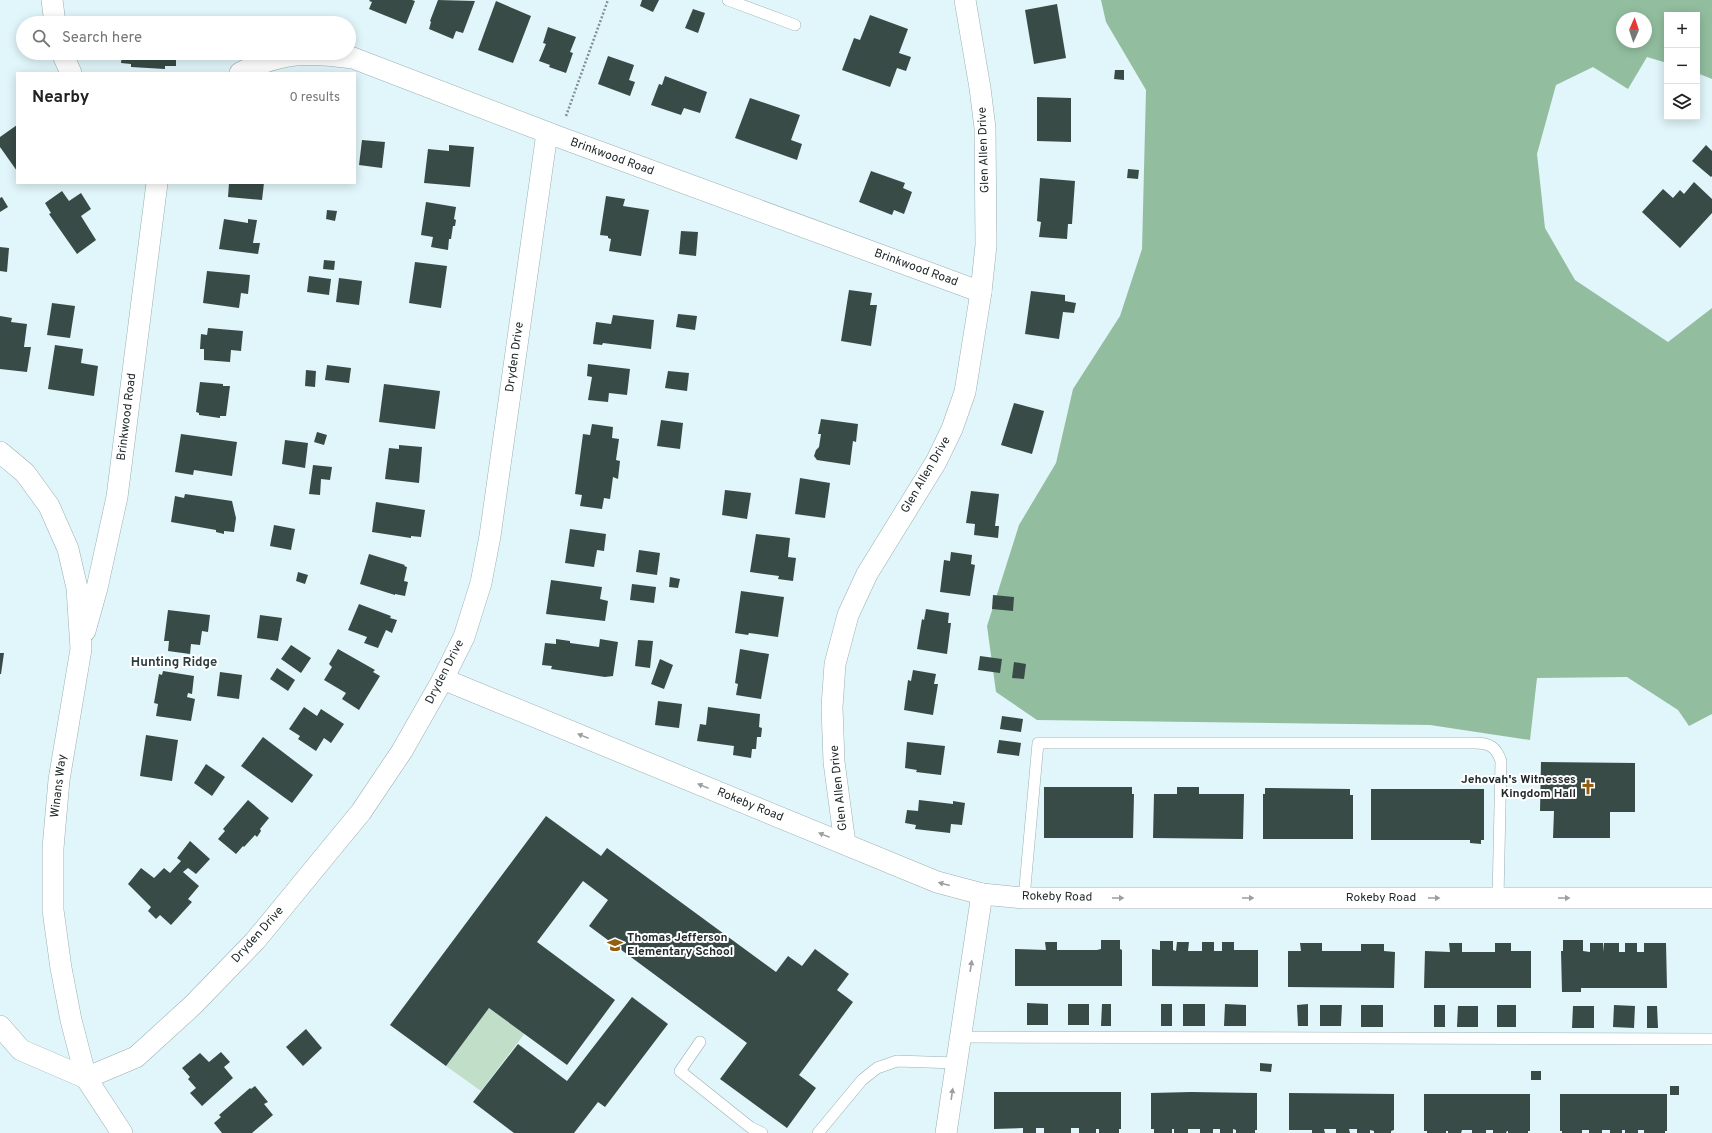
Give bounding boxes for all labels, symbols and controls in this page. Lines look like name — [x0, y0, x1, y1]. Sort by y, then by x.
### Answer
north arrow — [1616, 12, 1652, 48]
map controls — [1664, 12, 1700, 120]
button: + — [1664, 12, 1700, 48]
search box — [16, 16, 356, 60]
icon: search — [30, 27, 52, 49]
text: Search here — [62, 29, 142, 48]
button: − — [1664, 48, 1700, 84]
button: layers — [1664, 84, 1700, 120]
text: Nearby — [32, 87, 89, 109]
text: 0 results — [289, 90, 340, 106]
street label: Glen Allen Drive — [975, 107, 993, 193]
street label: Brinkwood Road — [568, 134, 656, 180]
street label: Brinkwood Road — [872, 245, 960, 291]
street label: Dryden Drive — [502, 321, 528, 393]
street label: Brinkwood Road — [114, 372, 140, 462]
street label: Glen Allen Drive — [898, 434, 954, 516]
street label: Dryden Drive — [422, 637, 468, 707]
district label: Hunting Ridge — [131, 655, 217, 671]
one-way arrow — [577, 733, 589, 739]
street label: Glen Allen Drive — [827, 744, 851, 832]
street label: Winans Way — [47, 753, 71, 819]
place label: Jehovah's Witnesses Kingdom Hall — [1461, 772, 1576, 802]
church icon: Jehovah's Witnesses Kingdom Hall — [1579, 778, 1597, 796]
one-way arrow — [697, 782, 709, 788]
street label: Rokeby Road — [714, 784, 786, 826]
one-way arrow — [818, 832, 829, 838]
one-way arrow — [938, 881, 950, 887]
street label: Rokeby Road — [1022, 888, 1092, 906]
street label: Rokeby Road — [1346, 890, 1416, 906]
one-way arrow — [1112, 895, 1125, 901]
one-way arrow — [1242, 895, 1255, 901]
one-way arrow — [1428, 895, 1441, 901]
one-way arrow — [1558, 895, 1571, 901]
street label: Dryden Drive — [228, 903, 288, 967]
place label: Thomas Jefferson Elementary School — [627, 930, 733, 960]
school or university icon: Thomas Jefferson Elementary School — [606, 936, 624, 954]
one-way arrow — [968, 960, 974, 972]
one-way arrow — [949, 1088, 955, 1100]

